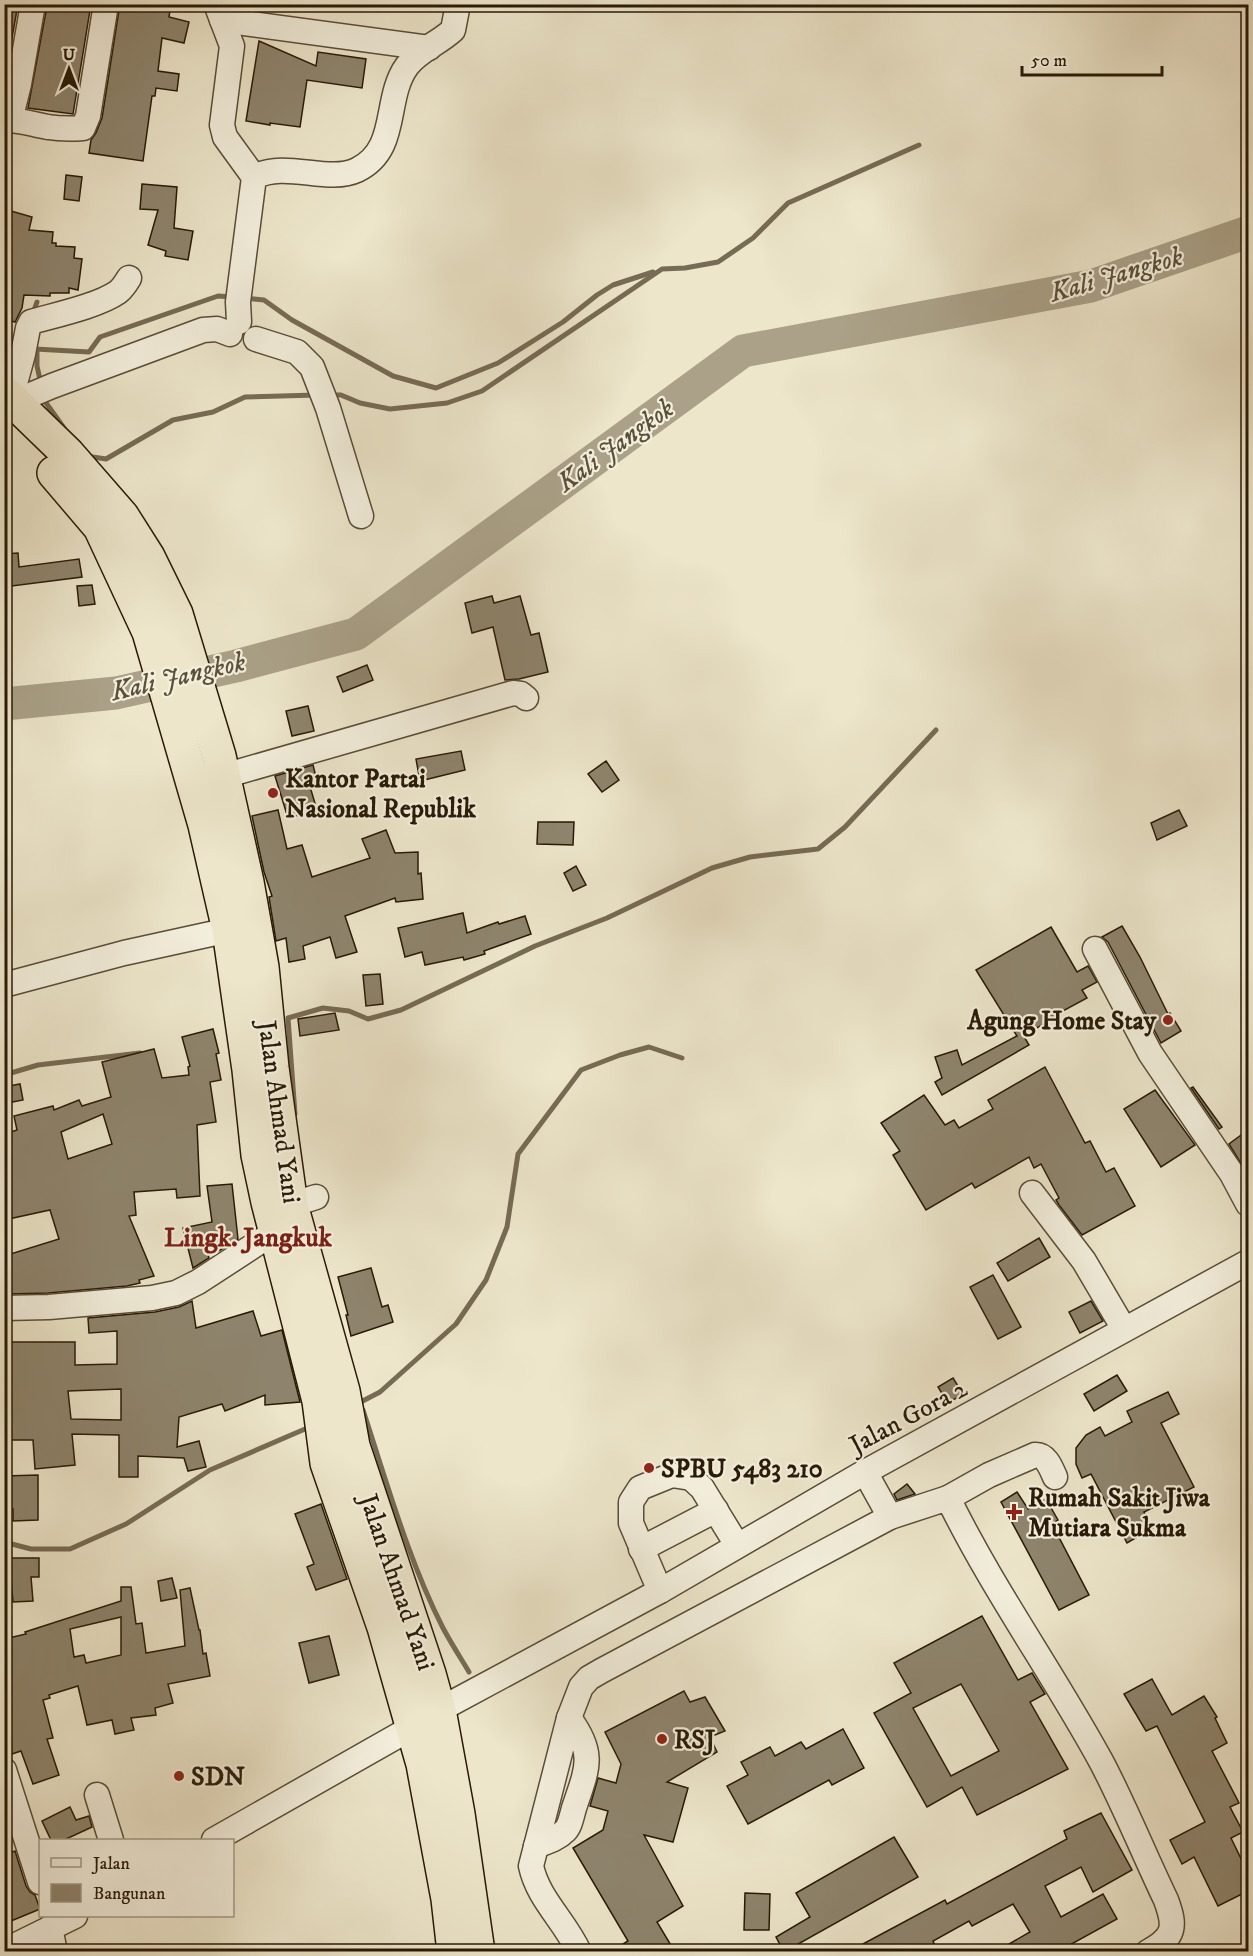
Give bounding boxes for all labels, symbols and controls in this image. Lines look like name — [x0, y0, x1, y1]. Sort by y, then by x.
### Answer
north arrow — [39, 39, 99, 99]
scale bar — [1022, 39, 1162, 77]
text: U — [63, 45, 76, 65]
text: 50 m — [1031, 50, 1067, 72]
water label: Kali Jangkok — [1045, 240, 1187, 310]
water label: Kali Jangkok — [549, 391, 682, 500]
water label: Kali Jangkok — [107, 645, 249, 709]
place label: Kantor Partai Nasional Republik — [285, 763, 477, 826]
marker: Kantor Partai Nasional Republik — [266, 786, 280, 800]
place label: Agung Home Stay — [966, 1005, 1157, 1038]
marker: Agung Home Stay — [1161, 1013, 1175, 1027]
street label: Jalan Ahmad Yani — [249, 1017, 308, 1206]
district label: Lingk. Jangkuk — [164, 1221, 333, 1255]
street label: Jalan Gora 2 — [842, 1372, 973, 1463]
place label: SPBU 5483 210 — [661, 1453, 823, 1486]
marker: SPBU 5483 210 — [642, 1461, 656, 1475]
place label: Rumah Sakit Jiwa Mutiara Sukma — [1028, 1482, 1211, 1545]
street label: Jalan Ahmad Yani — [350, 1488, 442, 1675]
marker: Rumah Sakit Jiwa Mutiara Sukma — [1005, 1503, 1023, 1521]
place label: RSJ — [674, 1724, 716, 1757]
marker: RSJ — [655, 1732, 669, 1746]
place label: SDN — [191, 1761, 245, 1794]
marker: SDN — [172, 1769, 186, 1783]
legend — [39, 1839, 234, 1917]
text: Jalan — [91, 1853, 131, 1875]
text: Bangunan — [93, 1883, 166, 1905]

